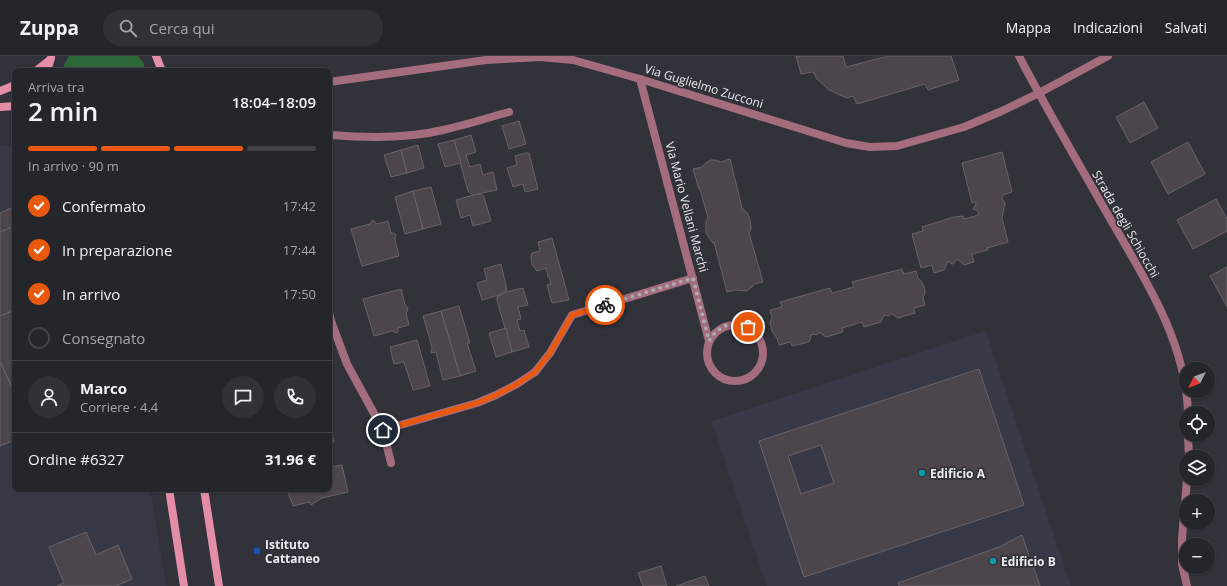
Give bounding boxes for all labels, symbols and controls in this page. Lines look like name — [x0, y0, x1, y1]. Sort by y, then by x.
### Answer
search box — [103, 10, 383, 46]
text: Zuppa — [20, 15, 79, 41]
icon: search — [117, 17, 139, 39]
text: Cerca qui — [149, 18, 215, 38]
text: Mappa — [1006, 18, 1051, 37]
text: Indicazioni — [1073, 18, 1143, 37]
text: Salvati — [1165, 18, 1207, 37]
street label: Via Guglielmo Zucconi — [643, 60, 765, 112]
text: Arriva tra — [28, 78, 84, 96]
text: 18:04–18:09 — [232, 92, 316, 112]
text: 2 min — [28, 93, 98, 129]
street label: Via Mario Vellani Marchi — [661, 140, 713, 274]
text: In arrivo · 90 m — [28, 157, 119, 175]
street label: Strada degli Schiocchi — [1088, 167, 1164, 281]
icon: check — [28, 195, 50, 217]
text: Confermato — [62, 196, 146, 216]
text: 17:42 — [283, 197, 316, 215]
icon: check — [28, 239, 50, 261]
text: In preparazione — [62, 240, 172, 260]
text: 17:44 — [283, 241, 316, 259]
icon: check — [28, 283, 50, 305]
text: In arrivo — [62, 284, 120, 304]
text: 17:50 — [283, 285, 316, 303]
courier — [585, 285, 625, 325]
icon: bike — [594, 294, 616, 316]
pin — [731, 310, 765, 344]
icon: bag — [737, 316, 759, 338]
text: Consegnato — [62, 328, 145, 348]
north arrow — [1179, 362, 1215, 398]
map controls — [1179, 362, 1215, 574]
button: person — [28, 376, 70, 418]
button: chat — [222, 376, 264, 418]
button: phone — [274, 376, 316, 418]
text: Marco — [80, 378, 127, 398]
text: Corriere · 4.4 — [80, 398, 158, 416]
button: locate — [1179, 406, 1215, 442]
pin — [366, 413, 400, 447]
icon: home — [372, 419, 394, 441]
text: Ordine #6327 — [28, 449, 124, 469]
text: 31.96 € — [265, 449, 316, 469]
button: layers — [1179, 450, 1215, 486]
place label: Edificio A — [930, 465, 986, 482]
marker: Edificio A — [917, 468, 927, 478]
button: + — [1179, 494, 1215, 530]
place label: Istituto Cattaneo — [265, 536, 320, 567]
button: − — [1179, 538, 1215, 574]
marker: Istituto Cattaneo — [252, 546, 262, 556]
place label: Edificio B — [1001, 553, 1056, 570]
marker: Edificio B — [988, 556, 998, 566]

